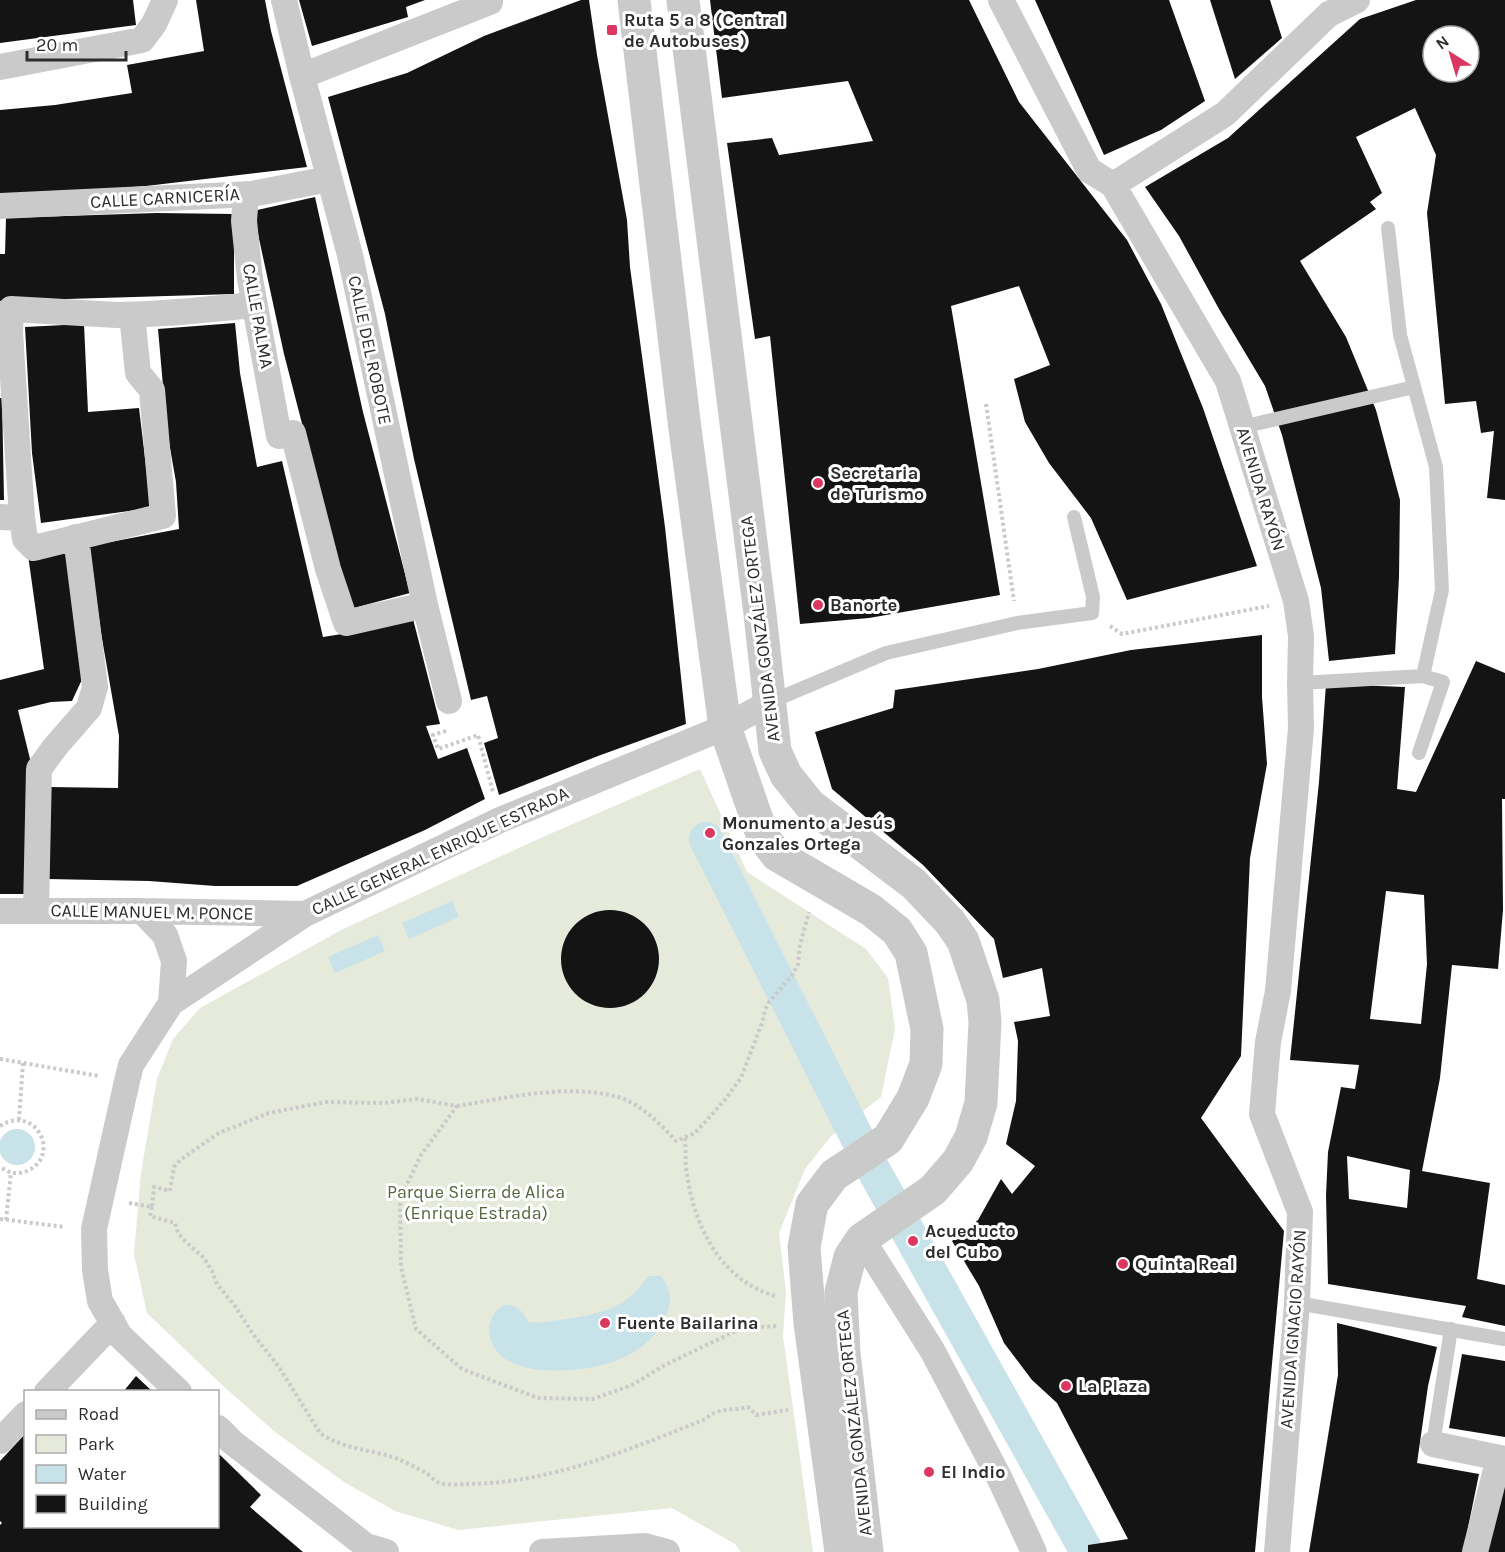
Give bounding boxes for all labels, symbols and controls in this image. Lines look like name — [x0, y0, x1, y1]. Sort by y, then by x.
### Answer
place label: Ruta 5 a 8 (Central de Autobuses) — [624, 9, 785, 52]
marker: Ruta 5 a 8 (Central de Autobuses) — [605, 23, 619, 37]
scale bar — [27, 24, 126, 62]
north arrow — [1421, 24, 1481, 84]
text: N — [1432, 31, 1453, 53]
text: 20 m — [36, 34, 78, 56]
street label: CALLE CARNICERÍA — [90, 182, 240, 213]
street label: CALLE PALMA — [238, 262, 278, 370]
street label: CALLE DEL ROBOTE — [343, 273, 397, 427]
street label: AVENIDA RAYÓN — [1232, 424, 1291, 554]
place label: Secretaria de Turismo — [830, 462, 924, 505]
marker: Secretaria de Turismo — [811, 476, 825, 490]
street label: AVENIDA GONZÁLEZ ORTEGA — [734, 515, 785, 743]
place label: Banorte — [830, 594, 897, 616]
marker: Banorte — [811, 598, 825, 612]
street label: CALLE GENERAL ENRIQUE ESTRADA — [308, 782, 572, 920]
place label: Monumento a Jesús Gonzales Ortega — [722, 812, 893, 855]
marker: Monumento a Jesús Gonzales Ortega — [703, 826, 717, 840]
street label: CALLE MANUEL M. PONCE — [50, 899, 254, 925]
park label: Parque Sierra de Alica (Enrique Estrada) — [387, 1181, 565, 1224]
place label: Acueducto del Cubo — [925, 1220, 1016, 1263]
street label: AVENIDA IGNACIO RAYÓN — [1274, 1229, 1311, 1429]
marker: Acueducto del Cubo — [906, 1234, 920, 1248]
place label: Quinta Real — [1135, 1253, 1235, 1275]
marker: Quinta Real — [1116, 1257, 1130, 1271]
street label: AVENIDA GONZÁLEZ ORTEGA — [830, 1309, 877, 1537]
place label: Fuente Bailarina — [617, 1312, 758, 1334]
marker: Fuente Bailarina — [598, 1316, 612, 1330]
place label: La Plaza — [1078, 1375, 1148, 1397]
marker: La Plaza — [1059, 1379, 1073, 1393]
legend — [24, 1390, 219, 1528]
text: Road — [78, 1403, 119, 1425]
text: Park — [78, 1433, 115, 1455]
place label: El Indio — [941, 1461, 1005, 1483]
text: Water — [78, 1463, 126, 1485]
marker: El Indio — [922, 1465, 936, 1479]
text: Building — [78, 1493, 148, 1515]

